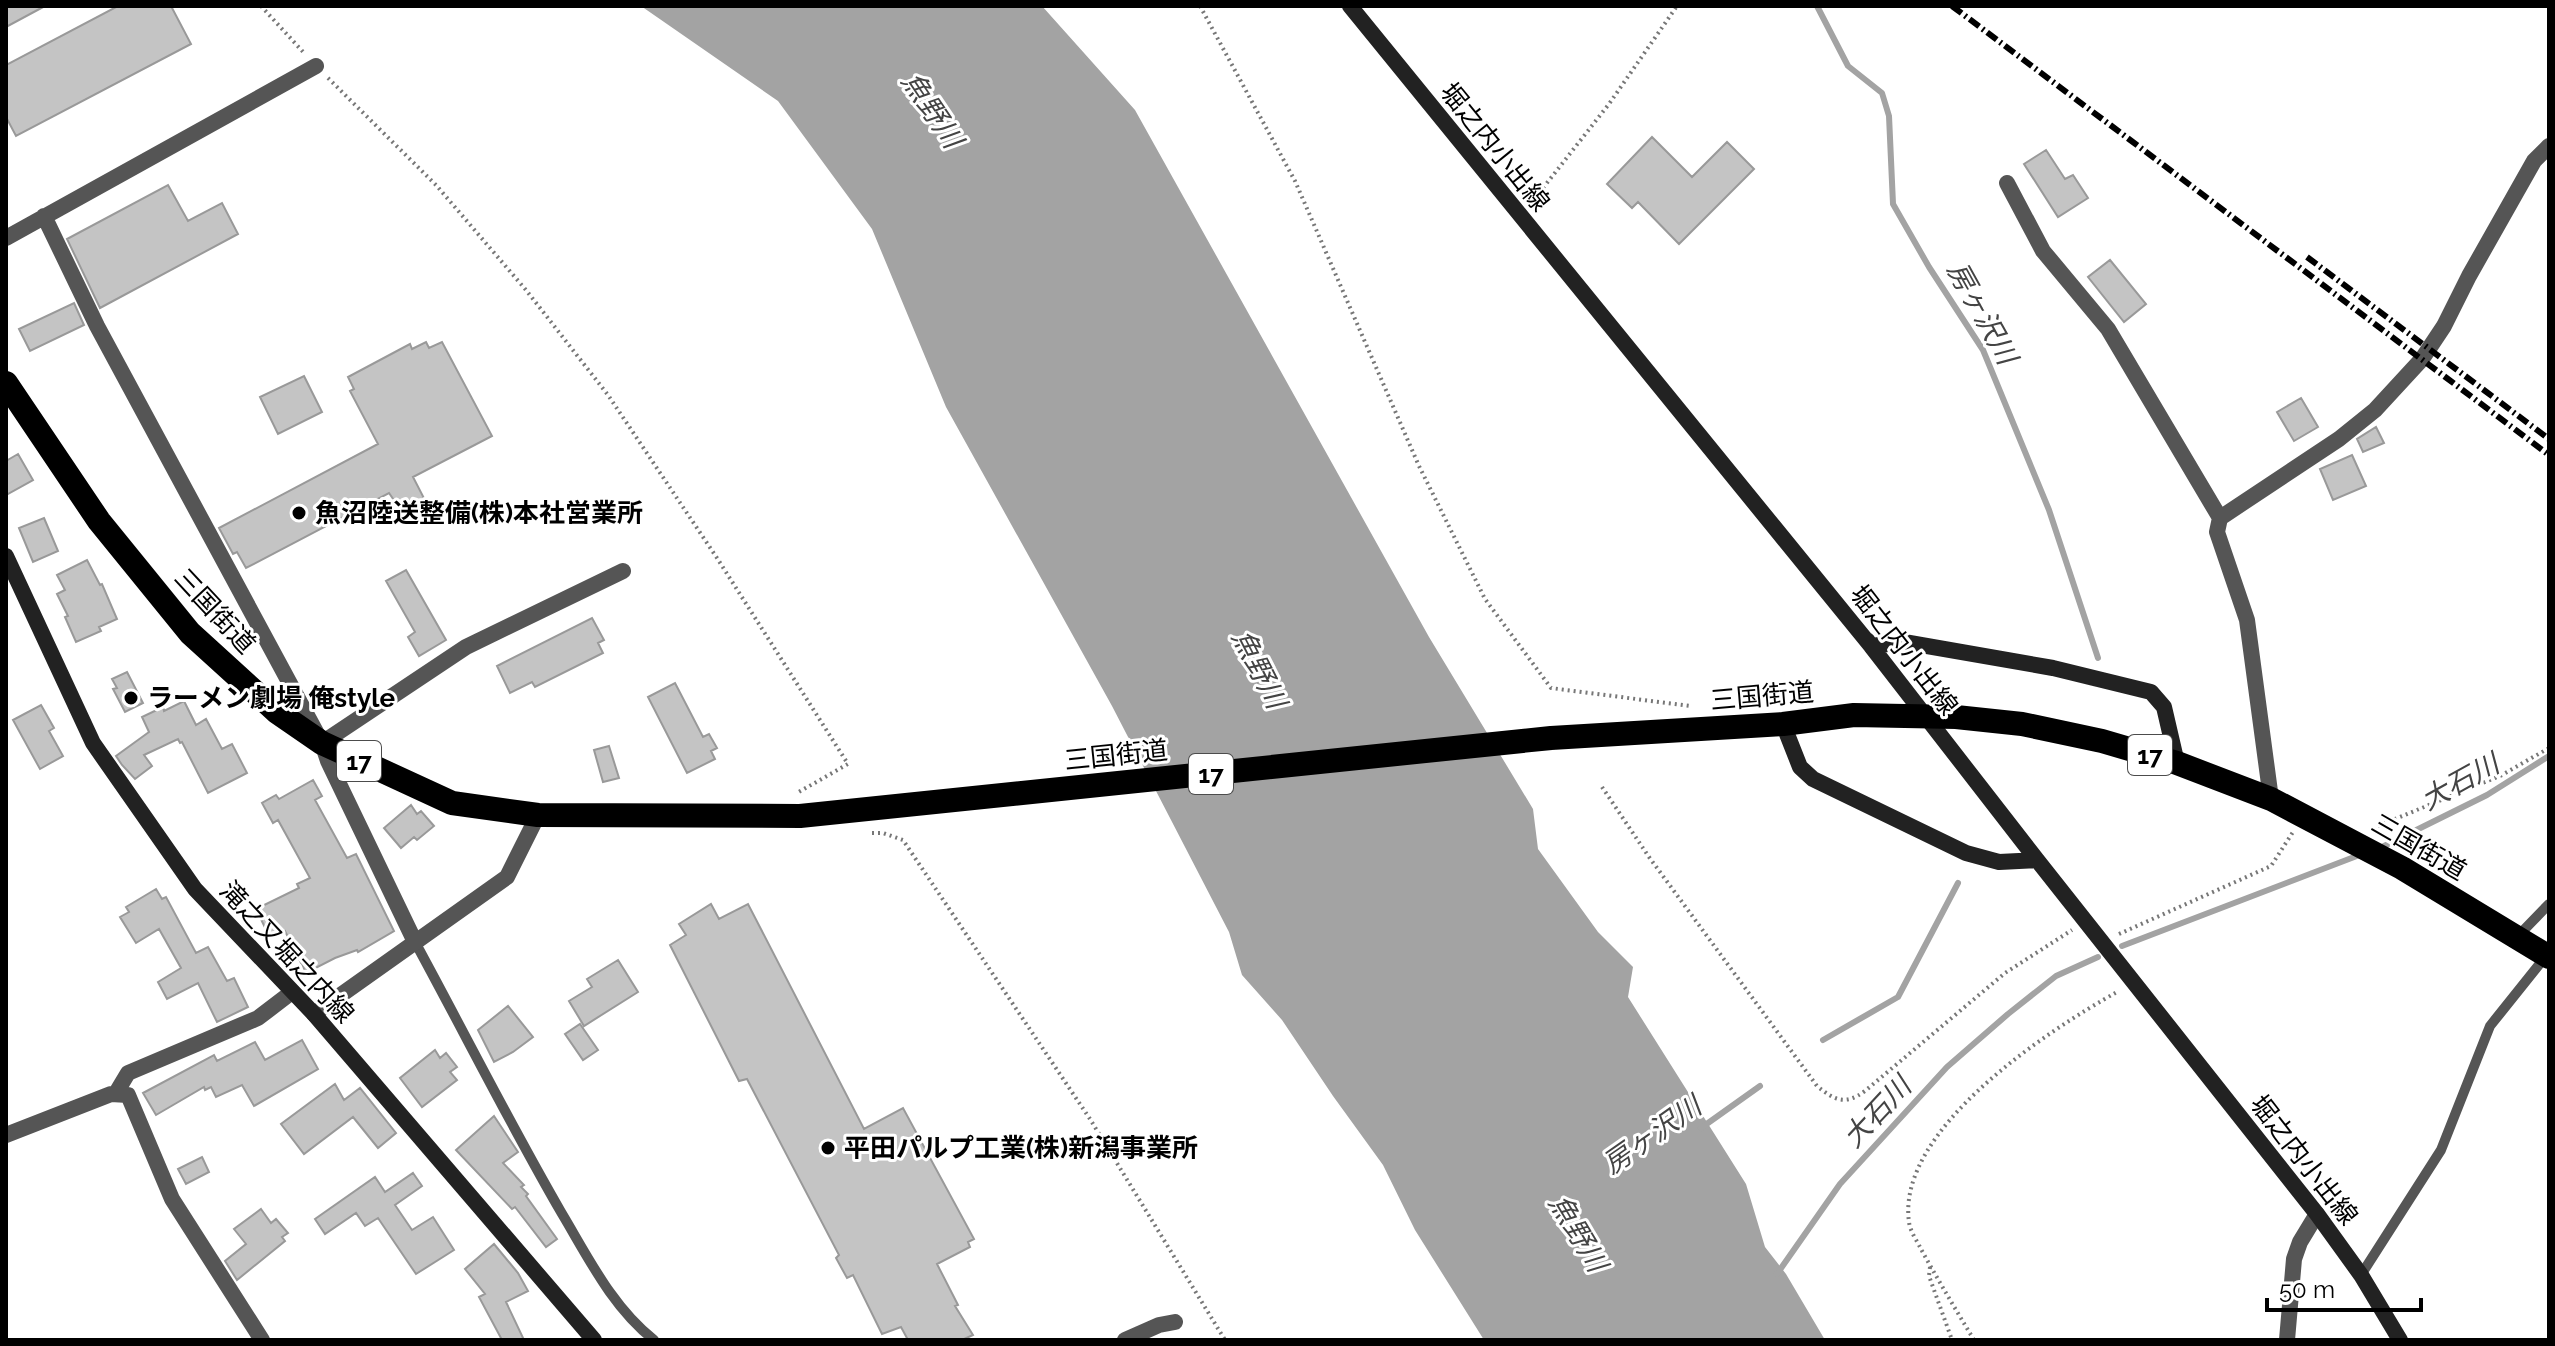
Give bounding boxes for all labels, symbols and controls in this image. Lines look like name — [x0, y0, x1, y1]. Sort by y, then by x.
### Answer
water label: 魚野川 — [895, 66, 971, 157]
street label: 堀之内小出線 — [1434, 77, 1556, 217]
water label: 房ヶ沢川 — [1940, 256, 2025, 373]
place label: 魚沼陸送整備(株)本社営業所 — [315, 498, 643, 528]
marker: 魚沼陸送整備(株)本社営業所 — [290, 504, 308, 522]
street label: 三国街道 — [169, 563, 261, 659]
street label: 堀之内小出線 — [1844, 579, 1964, 721]
water label: 魚野川 — [1225, 624, 1294, 717]
street label: 三国街道 — [1709, 677, 1815, 715]
place label: ラーメン劇場 俺style — [147, 683, 395, 713]
marker: ラーメン劇場 俺style — [122, 689, 140, 707]
street label: 三国街道 — [1063, 735, 1169, 775]
road number: 17 — [2128, 735, 2172, 775]
road number: 17 — [337, 741, 381, 781]
water label: 大石川 — [2415, 746, 2507, 817]
road number: 17 — [1189, 754, 1233, 794]
street label: 三国街道 — [2366, 808, 2472, 886]
street label: 滝之又堀之内線 — [214, 875, 360, 1029]
water label: 大石川 — [1836, 1068, 1920, 1154]
water label: 房ヶ沢川 — [1597, 1088, 1710, 1181]
street label: 堀之内小出線 — [2244, 1089, 2364, 1231]
place label: 平田パルプ工業(株)新潟事業所 — [844, 1133, 1198, 1163]
marker: 平田パルプ工業(株)新潟事業所 — [819, 1139, 837, 1157]
water label: 魚野川 — [1542, 1188, 1615, 1280]
scale bar — [2267, 1262, 2421, 1312]
text: 50 m — [2279, 1275, 2335, 1304]

